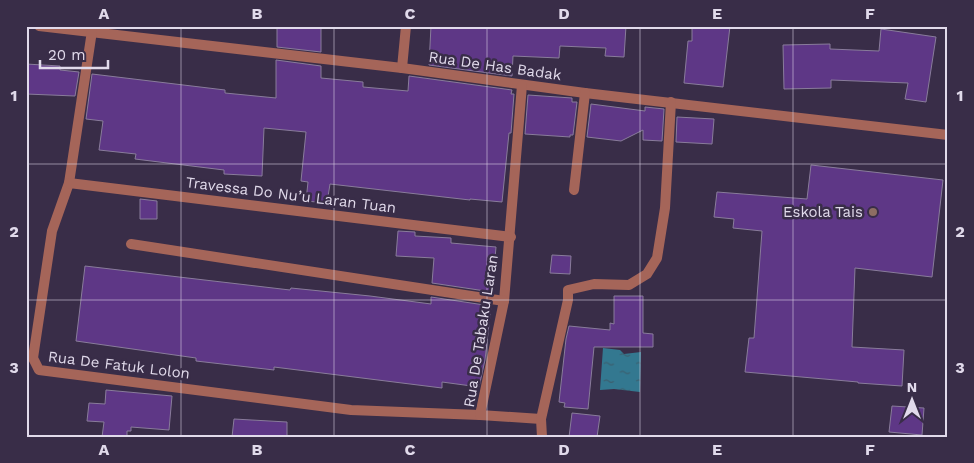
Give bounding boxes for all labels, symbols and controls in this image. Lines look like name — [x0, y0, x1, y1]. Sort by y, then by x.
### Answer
text: A — [99, 4, 110, 23]
text: B — [252, 4, 263, 23]
text: C — [405, 4, 416, 23]
text: D — [558, 4, 570, 23]
text: E — [712, 4, 722, 23]
text: F — [865, 4, 875, 23]
scale bar — [40, 38, 108, 70]
text: 20 m — [48, 46, 86, 64]
street label: Rua De Has Badak — [427, 48, 563, 84]
text: 1 — [11, 86, 17, 105]
text: 1 — [957, 86, 963, 105]
street label: Travessa Do Nu’u Laran Tuan — [185, 173, 397, 217]
place label: Eskola Tais — [783, 203, 863, 221]
marker: Eskola Tais — [867, 206, 879, 218]
text: 2 — [9, 222, 19, 241]
text: 2 — [955, 222, 965, 241]
street label: Rua De Tabaku Laran — [460, 253, 502, 409]
street label: Rua De Fatuk Lolon — [47, 347, 191, 383]
text: 3 — [9, 358, 19, 377]
text: 3 — [955, 358, 965, 377]
north arrow — [886, 376, 936, 426]
text: N — [907, 379, 917, 395]
text: A — [99, 440, 110, 459]
text: B — [252, 440, 263, 459]
text: C — [405, 440, 416, 459]
text: D — [558, 440, 570, 459]
text: E — [712, 440, 722, 459]
text: F — [865, 440, 875, 459]

